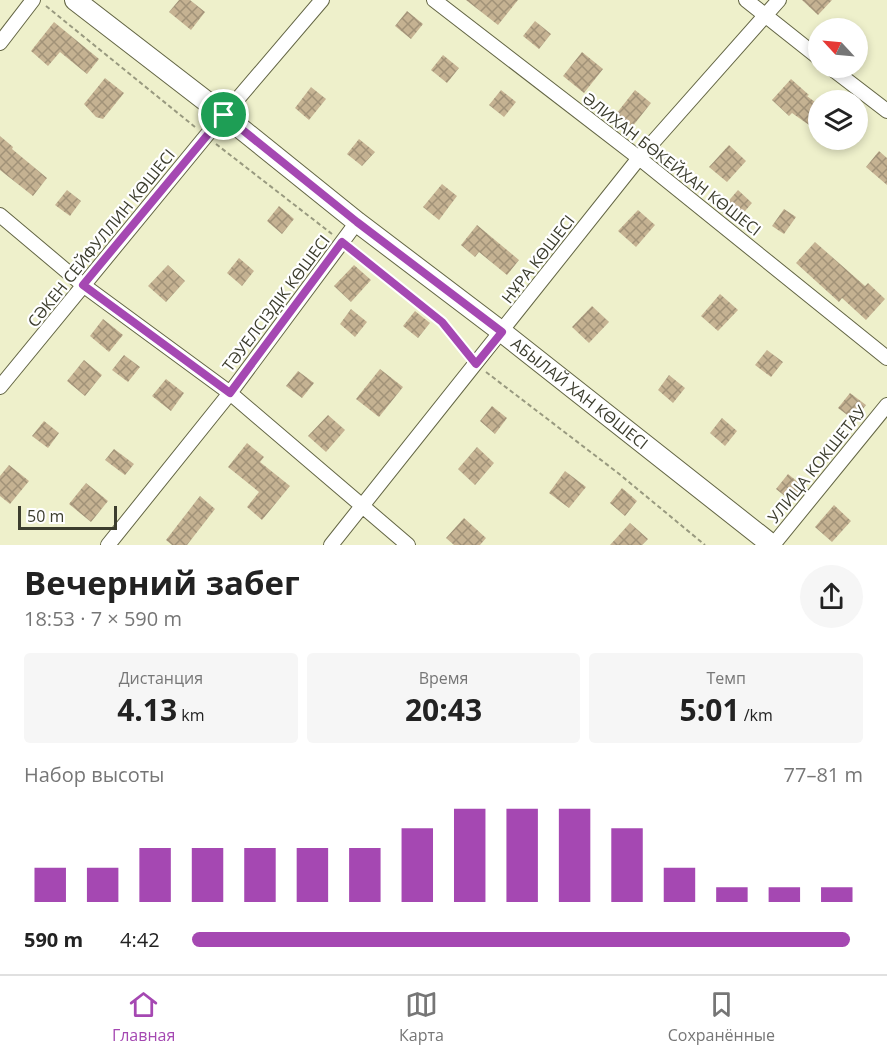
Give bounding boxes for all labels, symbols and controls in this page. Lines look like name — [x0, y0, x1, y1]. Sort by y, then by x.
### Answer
north arrow — [808, 18, 868, 78]
map controls — [808, 18, 868, 150]
street label: ӘЛИХАН БӨКЕЙХАН КӨШЕСІ — [578, 87, 766, 241]
pin — [198, 89, 249, 140]
button: layers — [808, 90, 868, 150]
icon: arrive — [207, 98, 240, 131]
street label: СӘКЕН СЕЙФУЛЛИН КӨШЕСІ — [22, 144, 180, 332]
street label: НҰРА КӨШЕСІ — [496, 210, 580, 308]
street label: ТӘУЕЛСІЗДІК КӨШЕСІ — [217, 230, 335, 376]
street label: АБЫЛАЙ ХАН КӨШЕСІ — [507, 332, 653, 454]
street label: УЛИЦА КОКШЕТАУ — [763, 400, 871, 527]
scale bar — [18, 503, 117, 530]
text: 50 m — [27, 505, 64, 527]
text: Вечерний забег — [24, 560, 300, 605]
button: share — [800, 565, 863, 628]
text: 18:53 · 7 × 590 m — [24, 605, 182, 632]
text: Дистанция — [119, 667, 203, 689]
text: Время — [419, 667, 468, 689]
text: Темп — [706, 667, 746, 689]
text: 4.13 — [117, 689, 177, 730]
text: 20:43 — [405, 689, 482, 730]
text: 5:01 — [680, 689, 740, 730]
text: km — [177, 704, 205, 726]
text: /km — [740, 704, 773, 726]
text: Набор высоты — [24, 761, 164, 788]
text: 77–81 m — [784, 761, 863, 788]
text: 590 m — [24, 926, 83, 953]
text: 4:42 — [120, 926, 160, 953]
tab: Главная — [112, 988, 175, 1046]
tab: Карта — [399, 988, 444, 1046]
tab: Сохранённые — [668, 988, 775, 1046]

